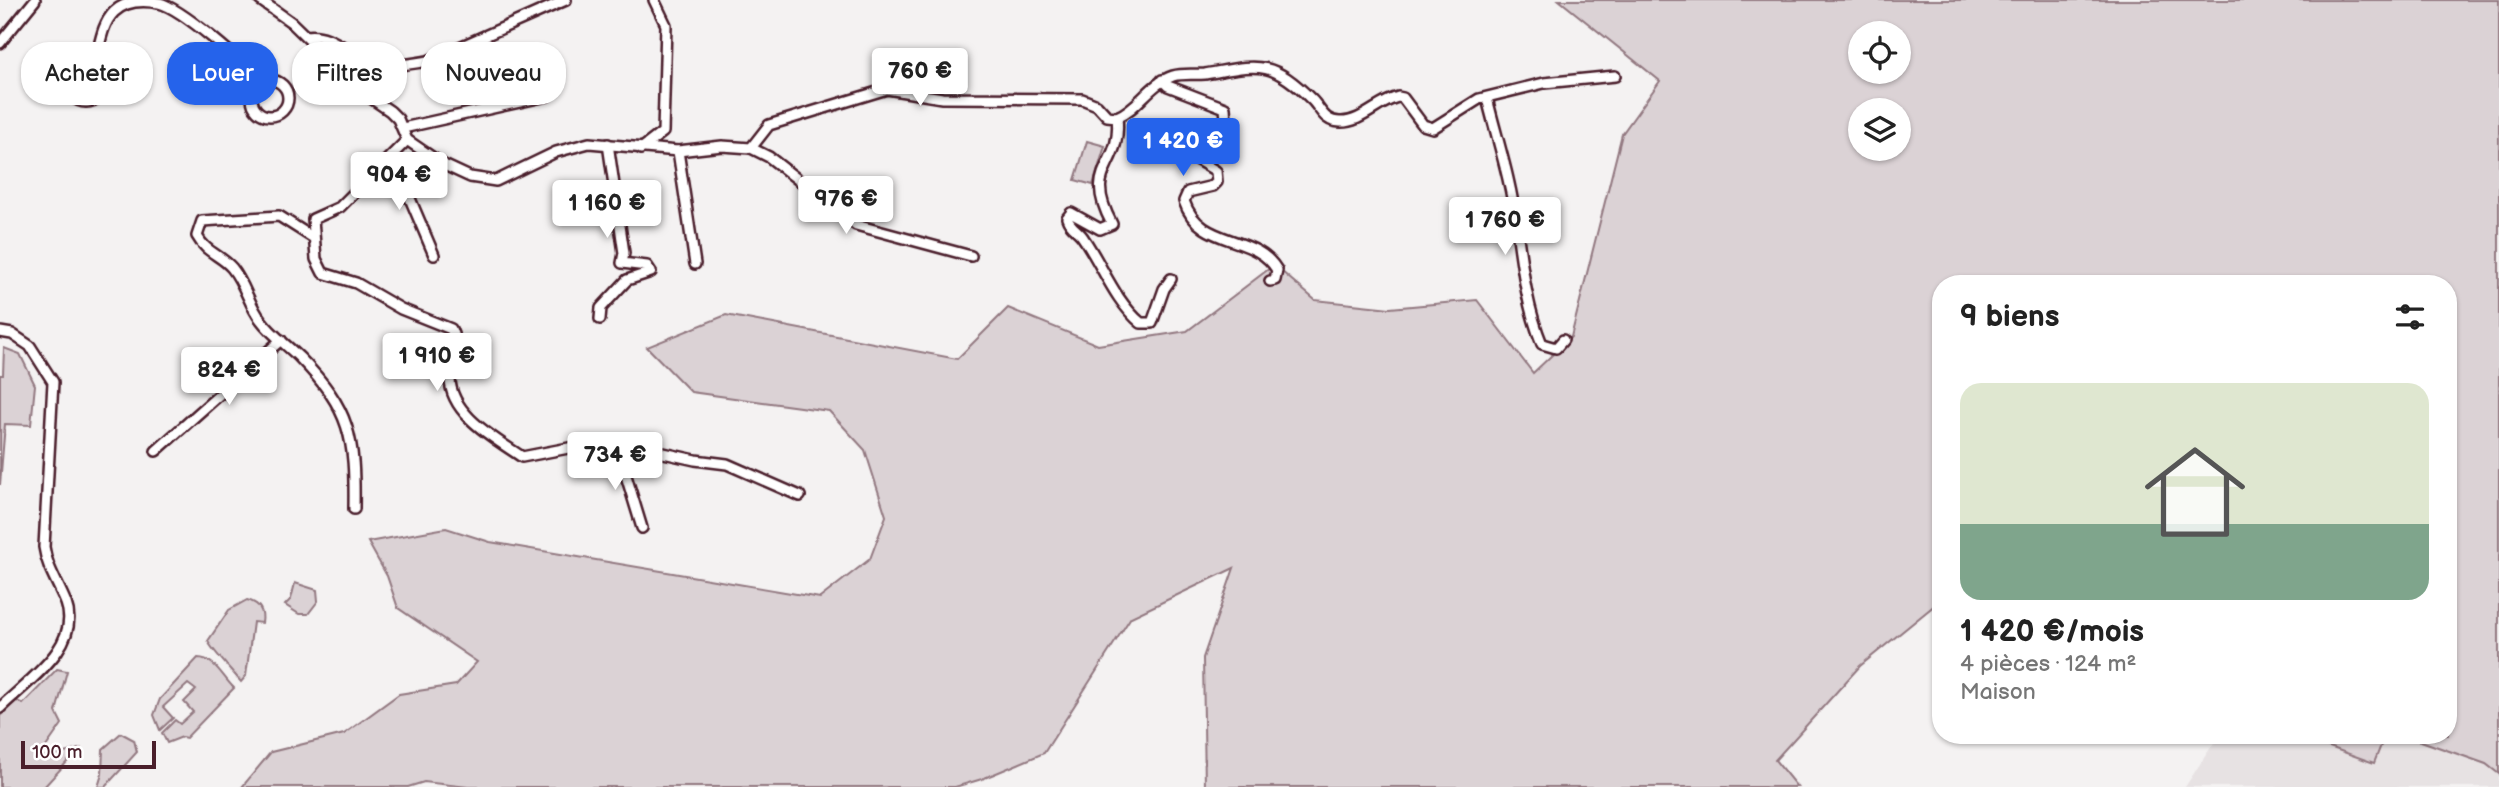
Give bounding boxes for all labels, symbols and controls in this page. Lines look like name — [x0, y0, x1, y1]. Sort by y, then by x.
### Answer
map controls — [1848, 21, 1911, 161]
button: locate — [1848, 21, 1911, 84]
chip: Acheter — [21, 42, 153, 105]
chip: Louer — [167, 42, 278, 105]
chip: Filtres — [292, 42, 407, 105]
chip: Nouveau — [421, 42, 566, 105]
pin: 760 € — [871, 48, 969, 108]
text: 760 € — [888, 57, 952, 85]
button: layers — [1848, 98, 1911, 161]
pin: 1 420 € — [1118, 118, 1248, 178]
text: 1 420 € — [1143, 127, 1223, 155]
pin: 904 € — [350, 152, 448, 212]
text: 904 € — [367, 161, 431, 189]
pin: 976 € — [797, 176, 895, 236]
pin: 1 160 € — [542, 180, 672, 240]
text: 976 € — [814, 185, 878, 213]
text: 1 160 € — [568, 189, 646, 217]
pin: 1 760 € — [1440, 198, 1570, 257]
text: 1 760 € — [1465, 206, 1545, 234]
icon: filters — [2391, 298, 2429, 336]
text: 9 biens — [1960, 299, 2059, 335]
pin: 1 910 € — [372, 334, 502, 393]
text: 1 910 € — [399, 342, 475, 370]
pin: 824 € — [180, 348, 278, 407]
text: 824 € — [197, 356, 261, 384]
icon: home — [2132, 429, 2258, 555]
pin: 734 € — [566, 433, 664, 492]
text: 734 € — [583, 441, 647, 469]
text: 1 420 €/mois — [1960, 614, 2144, 650]
text: 4 pièces · 124 m² — [1960, 650, 2136, 678]
text: Maison — [1960, 678, 2036, 706]
scale bar — [21, 738, 156, 770]
text: 100 m — [32, 741, 83, 764]

